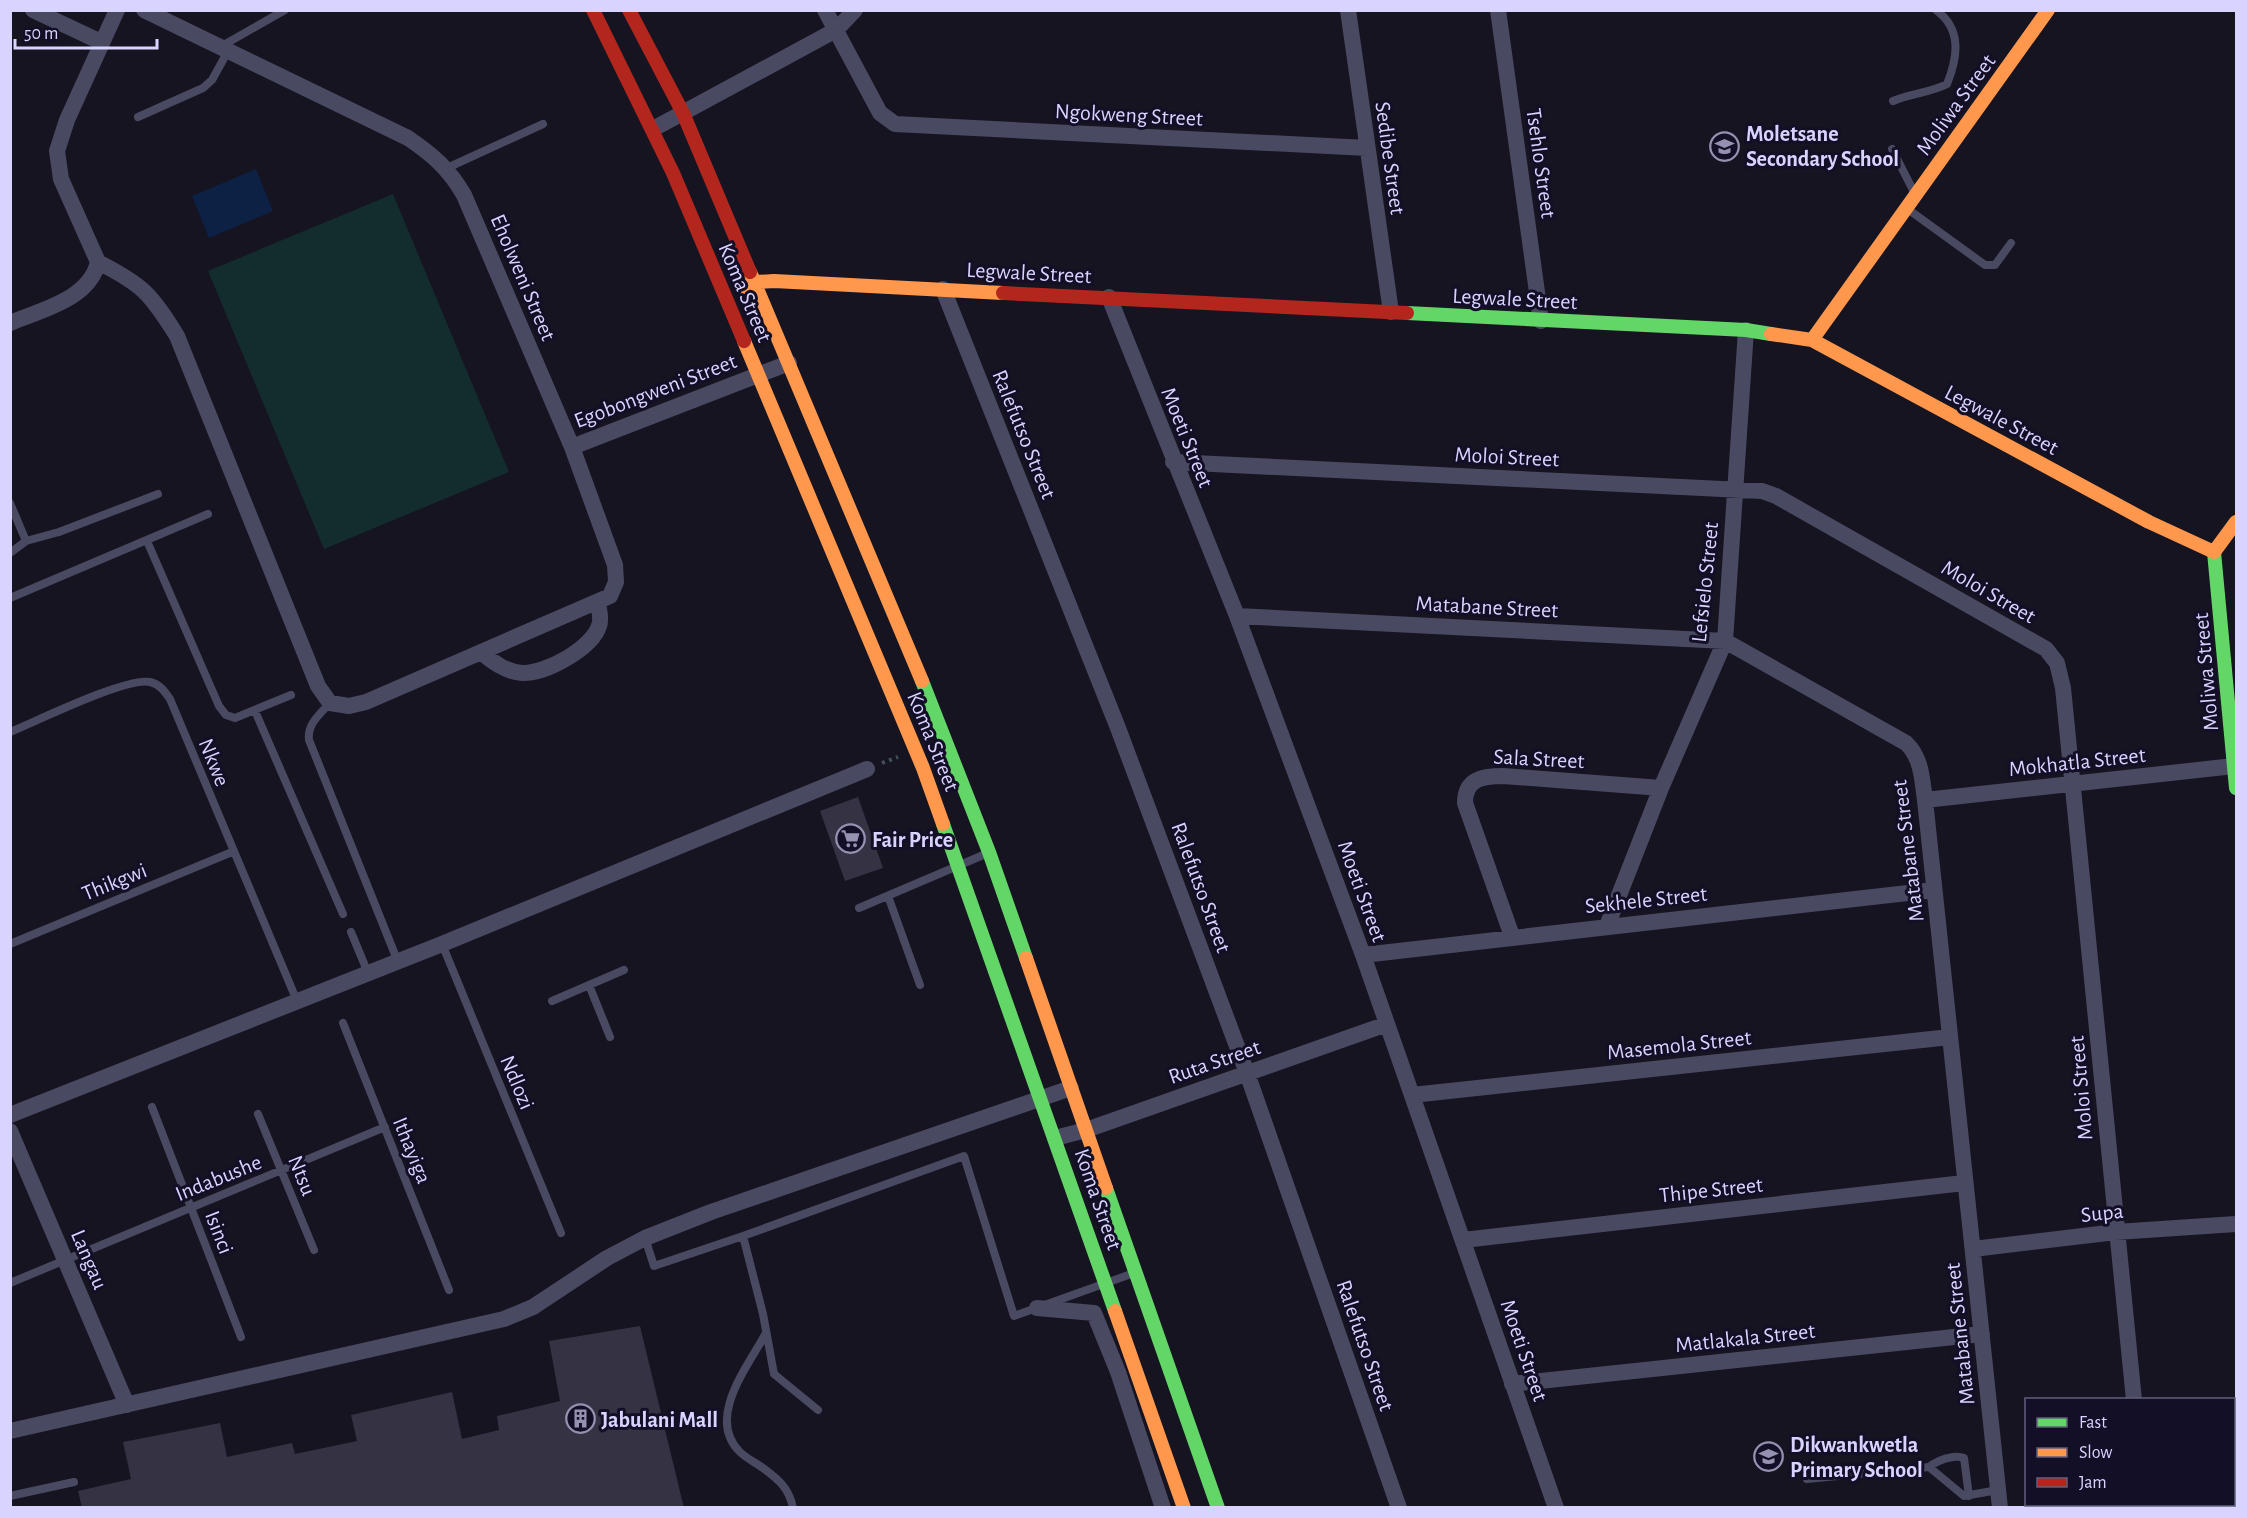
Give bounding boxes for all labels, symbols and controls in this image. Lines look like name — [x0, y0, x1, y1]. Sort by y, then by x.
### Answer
scale bar — [15, 12, 158, 50]
text: 50 m — [24, 25, 58, 43]
street label: Moliwa Street — [1912, 50, 2000, 159]
street label: Ngokweng Street — [1054, 100, 1204, 130]
street label: Sedibe Street — [1371, 100, 1409, 216]
street label: Tsehlo Street — [1522, 107, 1560, 219]
place label: Moletsane Secondary School — [1746, 123, 1899, 171]
school or university icon: Moletsane Secondary School — [1709, 130, 1741, 162]
street label: Eholweni Street — [487, 211, 560, 344]
street label: Koma Street — [714, 240, 776, 345]
street label: Legwale Street — [966, 259, 1092, 287]
street label: Legwale Street — [1452, 285, 1578, 313]
street label: Egobongweni Street — [571, 350, 740, 432]
street label: Ralefutso Street — [988, 367, 1060, 502]
street label: Legwale Street — [1941, 381, 2062, 459]
street label: Moeti Street — [1157, 384, 1217, 490]
street label: Moloi Street — [1454, 443, 1560, 471]
street label: Lefsielo Street — [1688, 521, 1722, 643]
street label: Moloi Street — [1938, 556, 2039, 628]
street label: Matabane Street — [1415, 592, 1559, 622]
street label: Moliwa Street — [2190, 612, 2222, 732]
street label: Koma Street — [903, 688, 963, 794]
street label: Nkwe — [195, 735, 234, 790]
street label: Mokhatla Street — [2008, 744, 2147, 780]
street label: Sala Street — [1493, 746, 1585, 772]
street label: Matabane Street — [1888, 779, 1928, 923]
street label: Ralefutso Street — [1167, 819, 1235, 955]
supermarket icon: Fair Price — [835, 823, 867, 855]
place label: Fair Price — [872, 829, 953, 851]
street label: Moeti Street — [1334, 838, 1390, 945]
street label: Thikgwi — [79, 859, 150, 905]
street label: Sekhele Street — [1584, 883, 1708, 917]
street label: Masemola Street — [1606, 1026, 1752, 1064]
street label: Moloi Street — [2065, 1035, 2097, 1141]
street label: Ruta Street — [1166, 1036, 1263, 1088]
street label: Ndlozi — [496, 1052, 538, 1113]
street label: Ithayiga — [389, 1114, 435, 1187]
street label: Koma Street — [1071, 1146, 1126, 1253]
street label: Indabushe — [172, 1151, 265, 1205]
street label: Ntsu — [284, 1152, 320, 1199]
street label: Thipe Street — [1658, 1174, 1764, 1206]
street label: Supa — [2080, 1200, 2125, 1226]
street label: Isinci — [201, 1208, 237, 1257]
street label: Langau — [67, 1226, 111, 1292]
street label: Matabane Street — [1942, 1262, 1978, 1406]
street label: Ralefutso Street — [1332, 1277, 1398, 1414]
street label: Moeti Street — [1496, 1297, 1552, 1404]
street label: Matlakala Street — [1674, 1320, 1816, 1356]
legend — [2025, 1398, 2235, 1506]
building icon: Jabulani Mall — [564, 1403, 596, 1435]
place label: Jabulani Mall — [601, 1409, 718, 1431]
text: Fast — [2079, 1414, 2107, 1432]
place label: Dikwankwetla Primary School — [1790, 1434, 1923, 1482]
school or university icon: Dikwankwetla Primary School — [1753, 1441, 1785, 1473]
text: Slow — [2079, 1444, 2112, 1462]
text: Jam — [2079, 1474, 2107, 1492]

